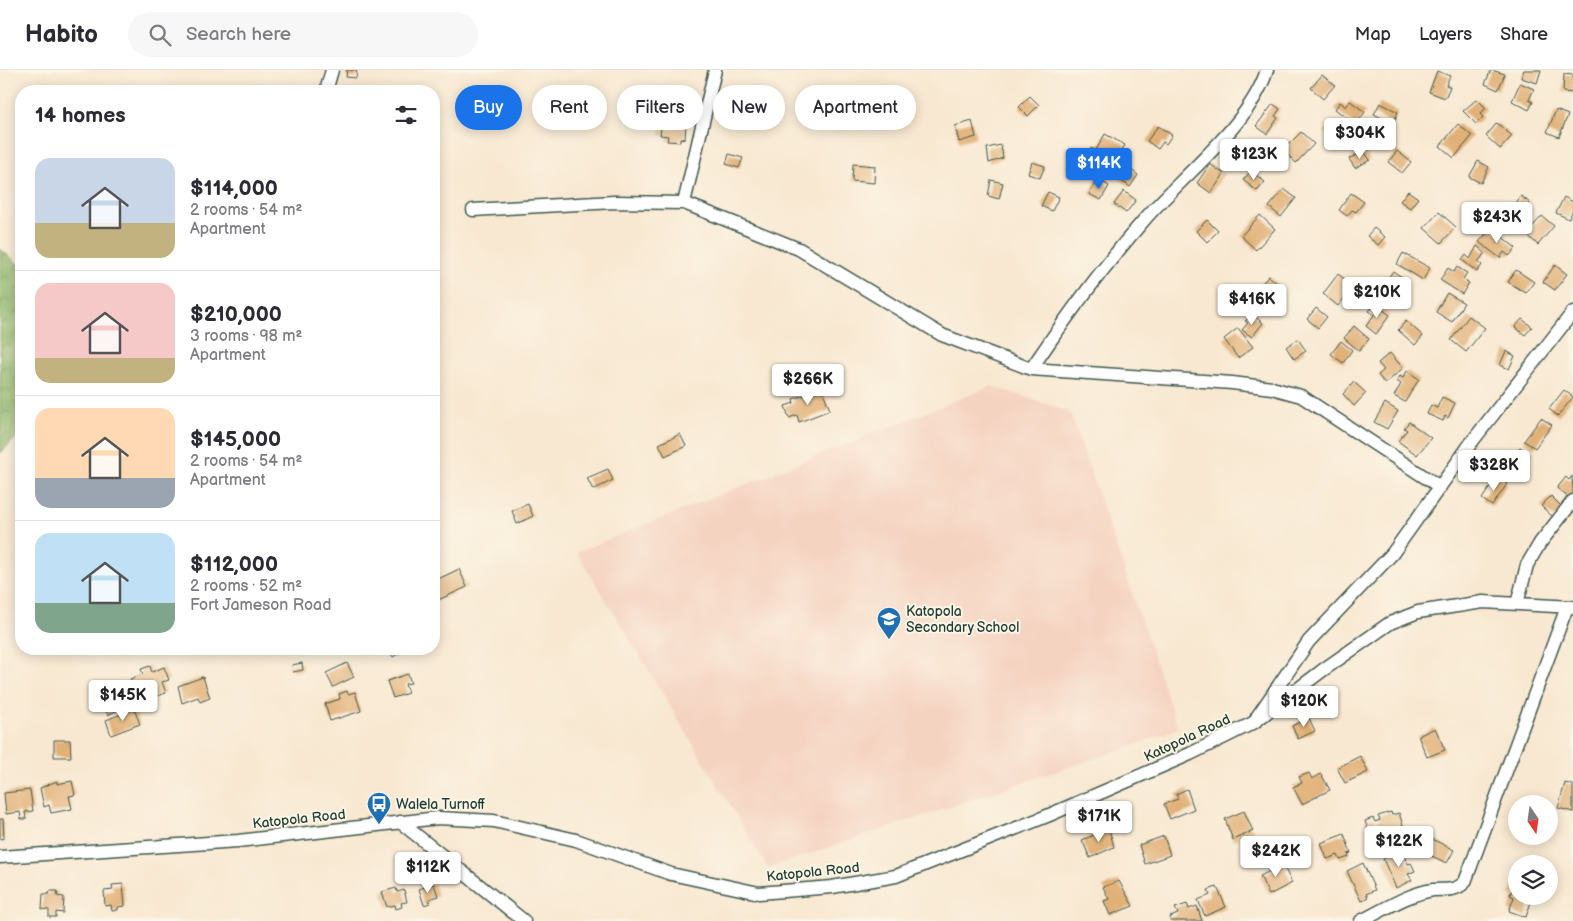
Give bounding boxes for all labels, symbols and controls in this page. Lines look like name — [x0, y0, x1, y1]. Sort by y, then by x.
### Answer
search box — [128, 12, 478, 57]
text: Habito — [25, 20, 98, 49]
icon: search — [146, 21, 174, 49]
text: Search here — [186, 23, 291, 46]
text: Map — [1355, 24, 1391, 45]
text: Layers — [1419, 24, 1472, 45]
text: Share — [1500, 24, 1548, 45]
chip: Buy — [455, 85, 522, 130]
chip: Rent — [532, 85, 607, 130]
chip: Filters — [617, 85, 703, 130]
chip: New — [713, 85, 785, 130]
chip: Apartment — [795, 85, 916, 130]
icon: filters — [392, 101, 420, 129]
text: 14 homes — [35, 103, 126, 128]
pin: $304K — [1325, 118, 1395, 160]
text: $304K — [1335, 124, 1385, 143]
pin: $123K — [1219, 138, 1289, 181]
text: $123K — [1231, 145, 1277, 164]
pin: $114K — [1064, 148, 1134, 190]
text: $114K — [1077, 154, 1121, 173]
text: $114,000 — [190, 176, 278, 201]
icon: home — [75, 178, 135, 238]
text: 2 rooms · 54 m² — [190, 201, 302, 220]
pin: $243K — [1462, 202, 1532, 244]
text: $243K — [1472, 208, 1522, 227]
text: Apartment — [190, 220, 266, 239]
pin: $210K — [1342, 276, 1412, 319]
text: $210K — [1353, 283, 1401, 302]
pin: $416K — [1217, 284, 1287, 326]
text: $416K — [1229, 290, 1275, 309]
text: $210,000 — [190, 302, 282, 327]
icon: home — [75, 303, 135, 363]
text: 3 rooms · 98 m² — [190, 327, 302, 346]
text: Apartment — [190, 346, 266, 365]
pin: $266K — [773, 364, 843, 406]
text: $266K — [783, 370, 833, 389]
text: $145,000 — [190, 427, 281, 452]
icon: home — [75, 428, 135, 488]
pin: $328K — [1459, 450, 1529, 492]
text: 2 rooms · 54 m² — [190, 452, 302, 471]
text: $328K — [1469, 456, 1519, 475]
text: Apartment — [190, 471, 266, 490]
text: $112,000 — [190, 552, 278, 577]
icon: home — [75, 553, 135, 613]
text: 2 rooms · 52 m² — [190, 577, 302, 596]
text: Fort Jameson Road — [190, 596, 331, 615]
place label: Katopola Secondary School — [906, 603, 1019, 636]
school or university icon: Katopola Secondary School — [876, 606, 902, 640]
pin: $145K — [88, 680, 158, 722]
text: $145K — [100, 686, 146, 705]
pin: $120K — [1269, 686, 1339, 728]
text: $120K — [1280, 692, 1328, 711]
street label: Katopola Road — [1141, 711, 1233, 765]
bus stop icon: Walela Turnoff — [366, 791, 392, 825]
north arrow — [1508, 795, 1558, 845]
map controls — [1508, 795, 1558, 905]
place label: Walela Turnoff — [396, 796, 486, 813]
pin: $171K — [1064, 800, 1134, 843]
street label: Katopola Road — [252, 806, 346, 832]
text: $171K — [1077, 807, 1121, 826]
pin: $122K — [1364, 826, 1434, 868]
text: $122K — [1375, 832, 1423, 851]
pin: $242K — [1241, 836, 1311, 878]
text: $242K — [1251, 842, 1301, 861]
pin: $112K — [393, 852, 463, 894]
button: layers — [1508, 855, 1558, 905]
text: $112K — [406, 858, 450, 877]
street label: Katopola Road — [766, 859, 860, 885]

